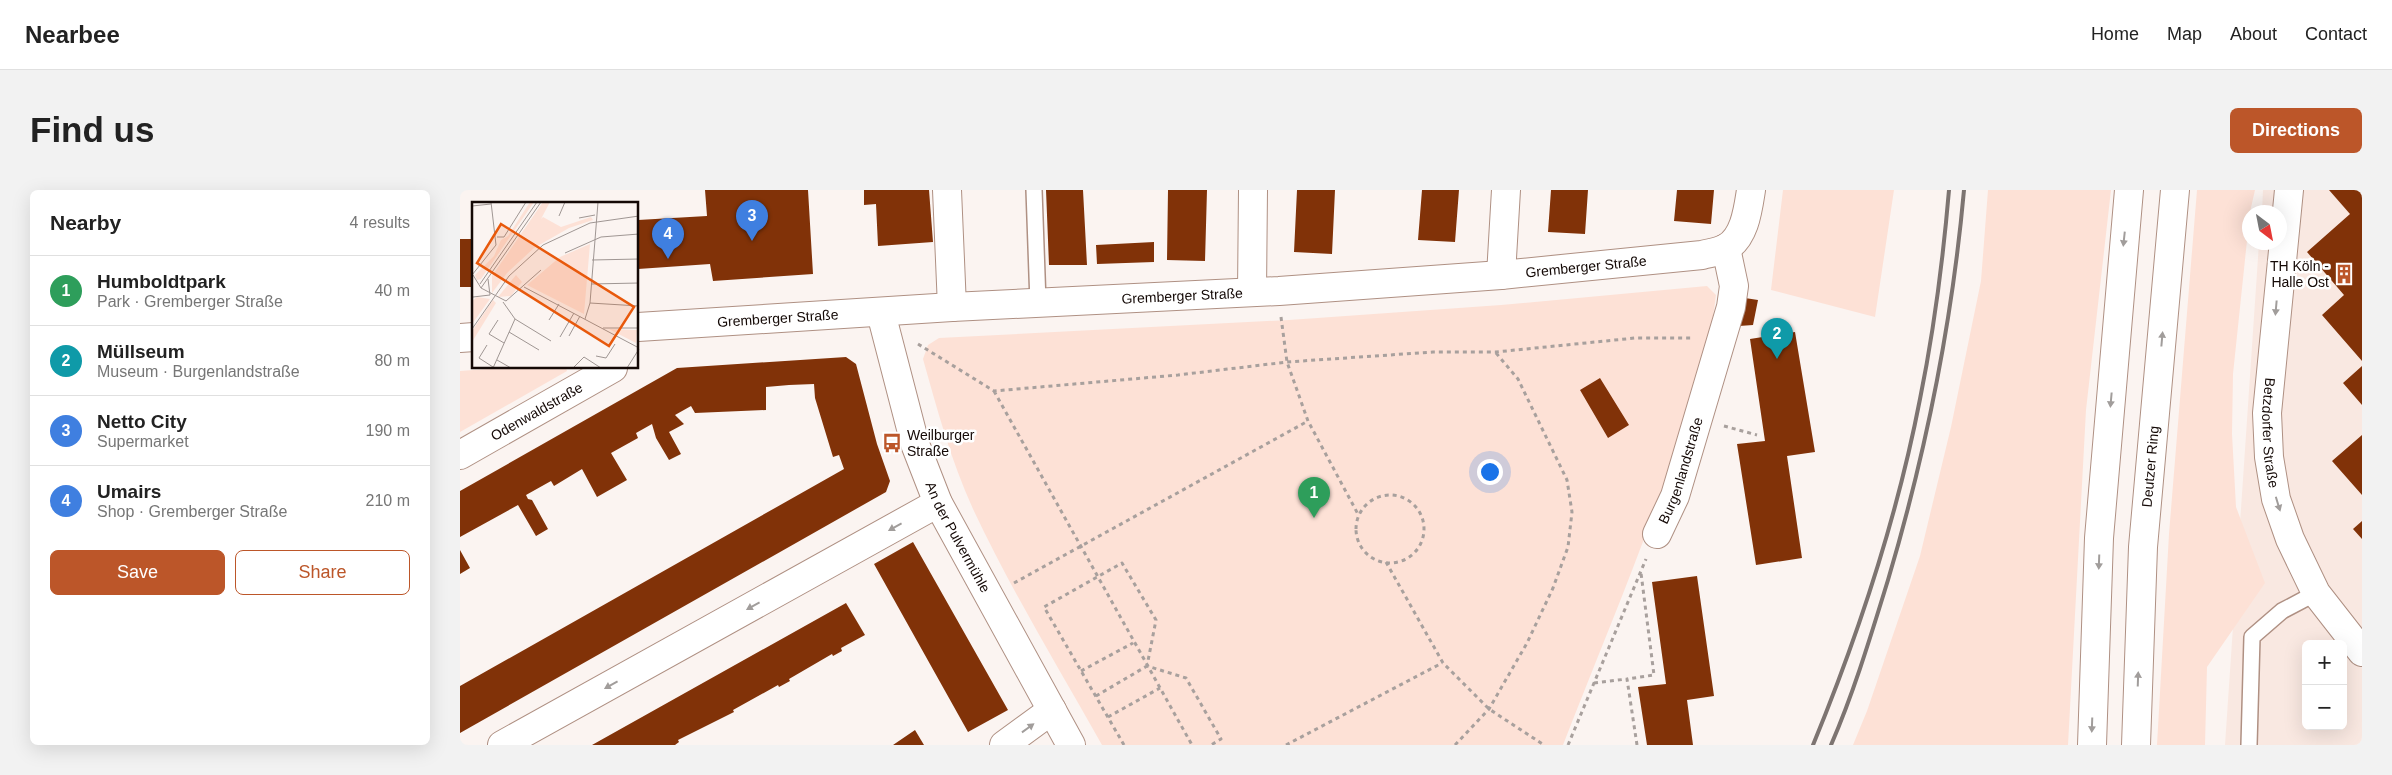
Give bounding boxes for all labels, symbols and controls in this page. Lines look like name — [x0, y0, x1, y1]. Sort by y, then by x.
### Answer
text: Nearbee — [25, 21, 120, 48]
text: Home — [2091, 24, 2139, 44]
text: Map — [2167, 24, 2202, 44]
text: About — [2230, 24, 2277, 44]
text: Contact — [2305, 24, 2367, 44]
button: Directions — [2230, 108, 2362, 153]
text: Find us — [30, 110, 154, 149]
pin: 3 — [736, 200, 768, 241]
inset map — [472, 202, 639, 369]
north arrow — [2242, 205, 2287, 250]
text: Nearby — [50, 211, 121, 234]
text: 4 results — [350, 214, 410, 231]
pin: 4 — [652, 218, 684, 259]
one-way arrow — [2120, 231, 2128, 247]
street label: Gremberger Straße — [1525, 253, 1647, 281]
place label: TH Köln - Halle Ost — [2270, 258, 2329, 290]
building icon: TH Köln - Halle Ost — [2333, 263, 2355, 285]
text: Humboldtpark — [97, 271, 226, 292]
text: 1 — [62, 282, 70, 299]
text: 40 m — [374, 282, 410, 299]
street label: Gremberger Straße — [1121, 285, 1243, 307]
text: Park · Gremberger Straße — [97, 293, 283, 310]
one-way arrow — [2272, 300, 2280, 316]
street label: Gremberger Straße — [717, 306, 839, 330]
pin: 2 — [1761, 318, 1793, 359]
one-way arrow — [2159, 331, 2167, 347]
text: Müllseum — [97, 341, 185, 362]
text: 2 — [62, 352, 70, 369]
text: 80 m — [374, 352, 410, 369]
text: Museum · Burgenlandstraße — [97, 363, 300, 380]
street label: Betzdorfer Straße — [2259, 377, 2282, 489]
street label: Odenwaldstraße — [488, 379, 585, 444]
one-way arrow — [2106, 393, 2114, 409]
text: Netto City — [97, 411, 187, 432]
street label: Burgenlandstraße — [1655, 415, 1706, 526]
text: 3 — [62, 422, 70, 439]
text: 190 m — [366, 422, 410, 439]
street label: Deutzer Ring — [2139, 425, 2162, 508]
place label: Weilburger Straße — [907, 427, 975, 459]
bus stop icon: Weilburger Straße — [881, 432, 903, 454]
text: Supermarket — [97, 433, 189, 450]
your location — [1477, 459, 1503, 485]
pin: 1 — [1298, 477, 1330, 518]
street label: An der Pulvermühle — [922, 479, 994, 595]
text: Umairs — [97, 481, 161, 502]
text: 4 — [62, 492, 70, 509]
text: 210 m — [366, 492, 410, 509]
one-way arrow — [2274, 497, 2282, 512]
text: Shop · Gremberger Straße — [97, 503, 287, 520]
one-way arrow — [888, 523, 902, 531]
button: Save — [50, 550, 225, 595]
button: Share — [235, 550, 410, 595]
one-way arrow — [2094, 555, 2102, 571]
one-way arrow — [746, 602, 760, 610]
map controls — [2302, 640, 2347, 730]
button: + — [2302, 640, 2347, 685]
one-way arrow — [2135, 671, 2143, 687]
one-way arrow — [604, 680, 618, 689]
button: − — [2302, 685, 2347, 730]
one-way arrow — [2088, 717, 2096, 733]
one-way arrow — [1021, 723, 1035, 733]

